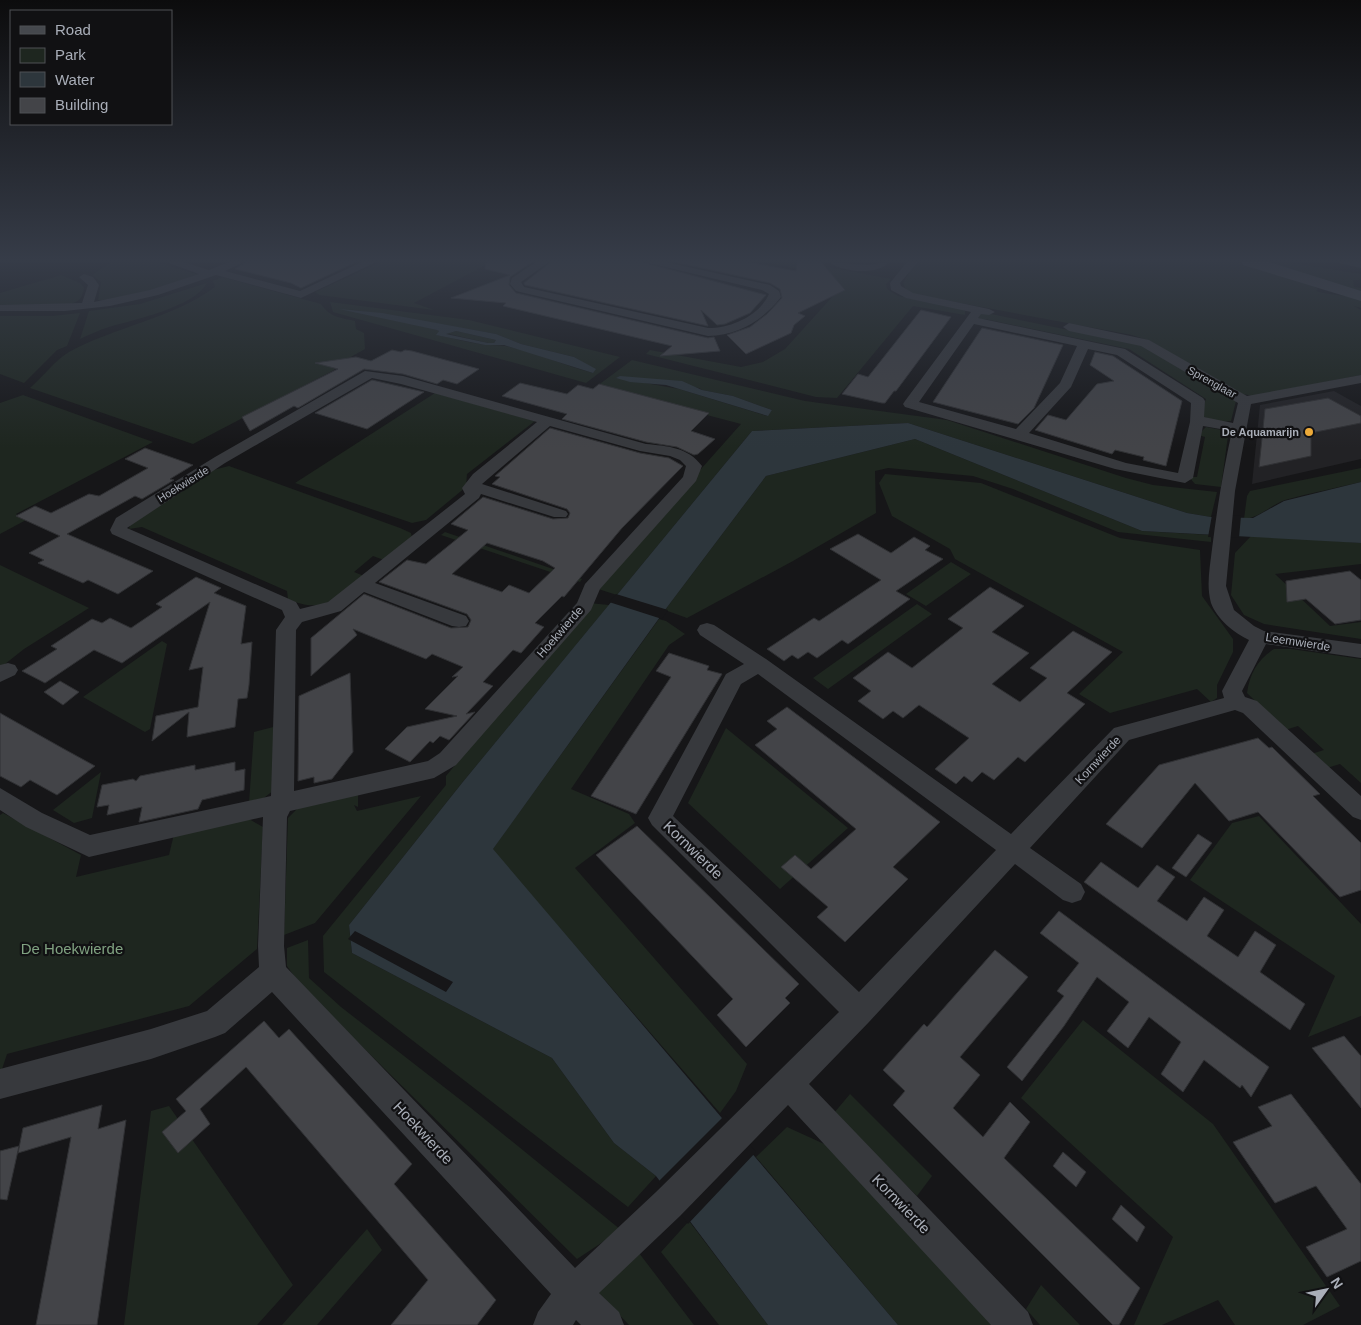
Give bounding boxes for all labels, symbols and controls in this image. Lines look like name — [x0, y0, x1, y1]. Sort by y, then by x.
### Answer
legend — [10, 10, 172, 125]
text: Road — [55, 21, 91, 38]
text: Park — [55, 46, 86, 63]
text: Water — [55, 71, 94, 88]
text: Building — [55, 96, 108, 113]
street label: Sprenglaar — [1186, 364, 1239, 400]
place label: De Aquamarijn — [1222, 426, 1299, 438]
marker: De Aquamarijn — [1303, 426, 1315, 438]
street label: Hoekwierde — [155, 464, 211, 504]
street label: Hoekwierde — [534, 603, 586, 661]
street label: Leemwierde — [1265, 630, 1332, 654]
street label: Kornwierde — [1072, 733, 1124, 787]
street label: Kornwierde — [660, 817, 727, 882]
park label: De Hoekwierde — [21, 940, 123, 957]
street label: Hoekwierde — [390, 1098, 457, 1167]
street label: Kornwierde — [869, 1170, 934, 1237]
north arrow — [1301, 1265, 1351, 1315]
text: N — [1327, 1274, 1346, 1292]

